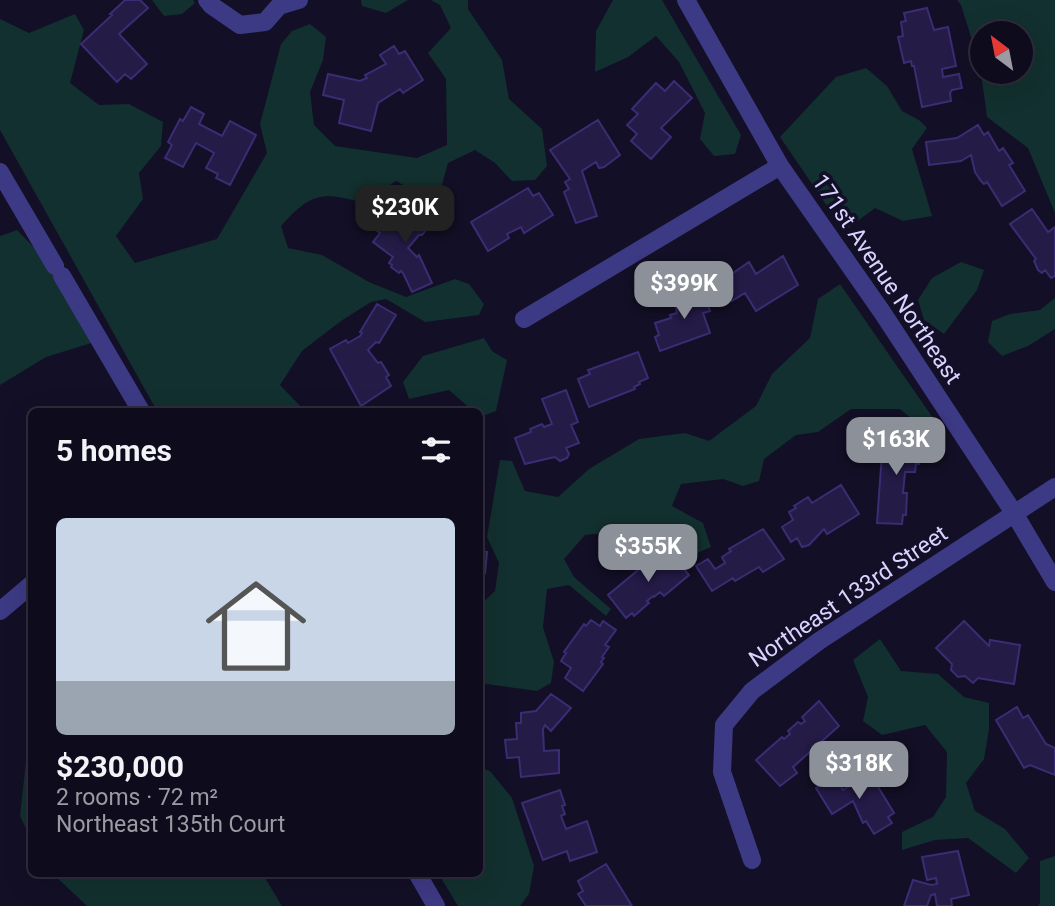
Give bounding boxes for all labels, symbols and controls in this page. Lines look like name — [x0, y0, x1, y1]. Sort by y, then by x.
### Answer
north arrow — [970, 21, 1032, 84]
map controls — [970, 21, 1033, 84]
street label: 171st Avenue Northeast — [806, 169, 967, 389]
pin: $230K — [356, 186, 454, 245]
text: $230K — [371, 194, 439, 221]
pin: $399K — [635, 262, 733, 321]
text: $399K — [650, 270, 718, 297]
pin: $163K — [847, 418, 945, 477]
text: $163K — [862, 426, 930, 453]
icon: filters — [417, 431, 455, 469]
text: 5 homes — [56, 433, 172, 468]
street label: Northeast 133rd Street — [744, 520, 953, 673]
pin: $355K — [599, 524, 697, 584]
text: $355K — [614, 533, 682, 560]
icon: home — [193, 563, 319, 689]
pin: $318K — [810, 742, 908, 801]
text: $230,000 — [56, 749, 184, 784]
text: $318K — [825, 750, 893, 777]
text: 2 rooms · 72 m² — [56, 784, 218, 811]
text: Northeast 135th Court — [56, 811, 285, 838]

